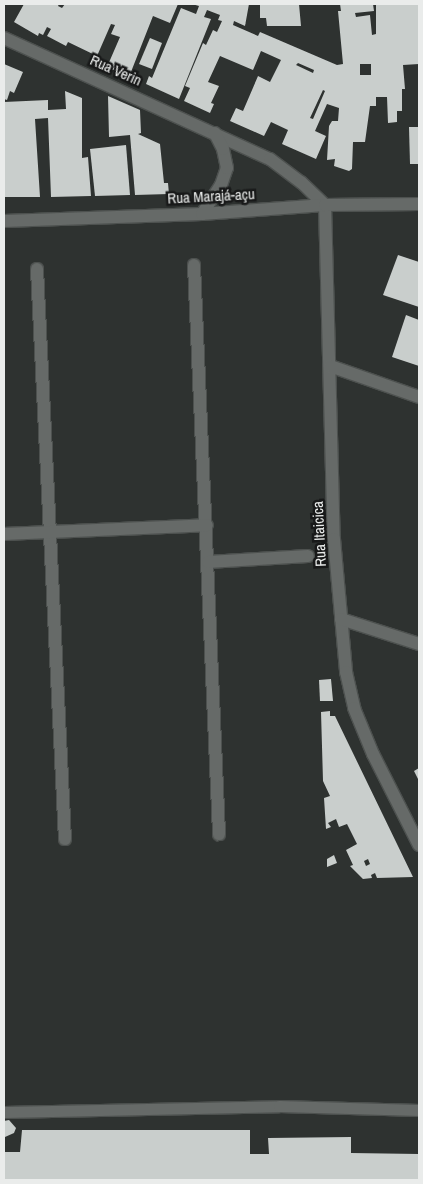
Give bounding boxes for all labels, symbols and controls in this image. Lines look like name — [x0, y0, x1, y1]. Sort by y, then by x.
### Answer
street label: Rua Verin — [87, 51, 145, 89]
street label: Rua Marajá-açu — [167, 185, 255, 207]
street label: Rua Itaicica — [308, 501, 330, 567]

